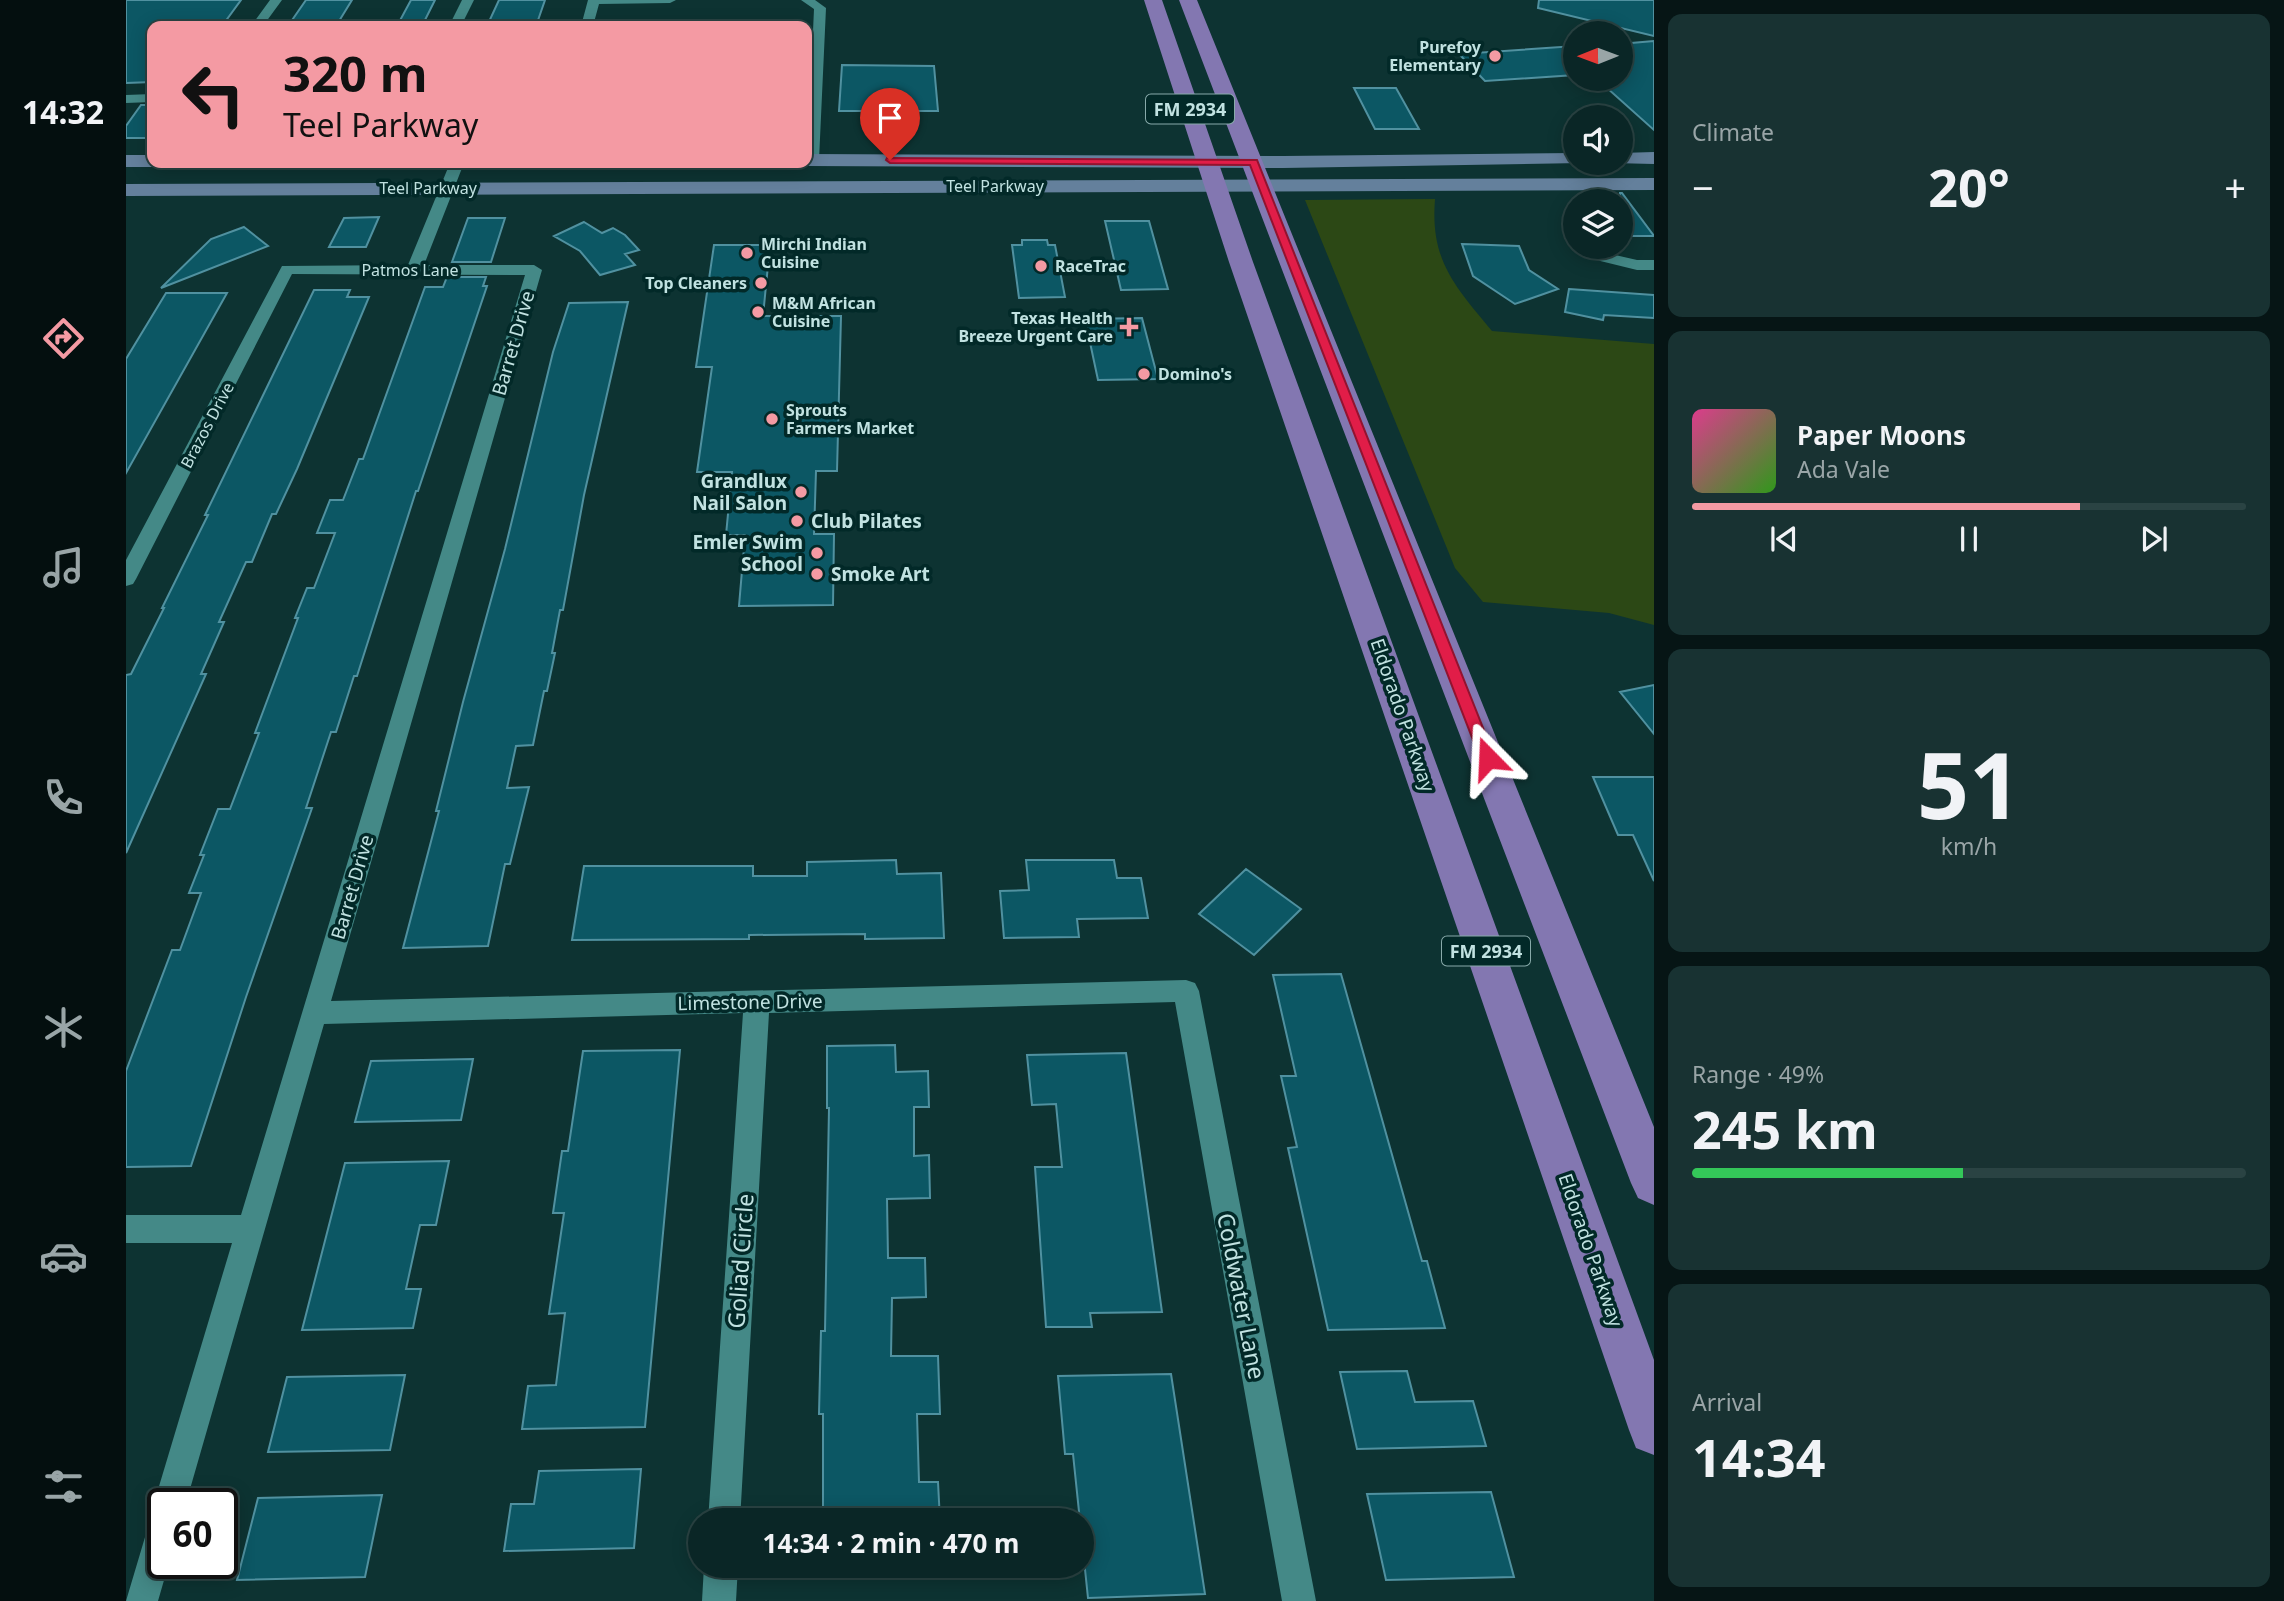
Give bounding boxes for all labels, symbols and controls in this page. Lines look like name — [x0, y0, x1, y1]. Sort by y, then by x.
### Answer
north arrow — [1563, 21, 1633, 91]
map controls — [1563, 21, 1633, 259]
place label: Purefoy Elementary — [1389, 36, 1482, 76]
text: 320 m — [283, 40, 428, 106]
marker: Purefoy Elementary — [1487, 48, 1503, 64]
icon: left — [168, 49, 259, 140]
pin — [860, 88, 920, 160]
text: 14:32 — [22, 90, 104, 133]
road number: FM 2934 — [1146, 94, 1234, 124]
icon: arrive — [871, 99, 909, 137]
text: Teel Parkway — [283, 103, 478, 146]
button: sound — [1563, 105, 1633, 175]
text: Climate — [1692, 116, 1774, 148]
text: 20° — [1928, 151, 2010, 222]
text: − — [1692, 161, 1714, 213]
text: + — [2224, 161, 2246, 213]
street label: Teel Parkway — [946, 175, 1045, 197]
street label: Teel Parkway — [379, 177, 478, 199]
button: layers — [1563, 189, 1633, 259]
place label: Mirchi Indian Cuisine — [761, 233, 867, 273]
marker: Mirchi Indian Cuisine — [739, 245, 755, 261]
place label: RaceTrac — [1055, 255, 1126, 277]
marker: RaceTrac — [1033, 258, 1049, 274]
street label: Patmos Lane — [361, 259, 459, 281]
place label: Top Cleaners — [645, 272, 747, 294]
marker: Top Cleaners — [753, 275, 769, 291]
street label: Barret Drive — [486, 288, 540, 398]
place label: M&M African Cuisine — [772, 292, 876, 332]
marker: M&M African Cuisine — [750, 304, 766, 320]
place label: Texas Health Breeze Urgent Care — [958, 307, 1113, 347]
icon: directions — [39, 314, 88, 363]
marker: Texas Health Breeze Urgent Care — [1119, 317, 1139, 337]
place label: Domino's — [1158, 363, 1232, 385]
marker: Domino's — [1136, 366, 1152, 382]
street label: Brazos Drive — [175, 378, 239, 472]
place label: Sprouts Farmers Market — [786, 399, 914, 439]
marker: Sprouts Farmers Market — [764, 411, 780, 427]
text: Paper Moons — [1797, 417, 1966, 453]
text: Ada Vale — [1797, 453, 1890, 485]
place label: Grandlux Nail Salon — [692, 468, 787, 516]
marker: Grandlux Nail Salon — [793, 484, 809, 500]
place label: Club Pilates — [811, 508, 922, 534]
marker: Club Pilates — [789, 513, 805, 529]
icon: previous — [1765, 520, 1803, 558]
icon: pause — [1950, 520, 1988, 558]
icon: next — [2135, 520, 2173, 558]
place label: Emler Swim School — [692, 529, 803, 577]
icon: music — [39, 543, 88, 592]
marker: Emler Swim School — [809, 545, 825, 561]
place label: Smoke Art — [831, 561, 930, 587]
marker: Smoke Art — [809, 566, 825, 582]
street label: Eldorado Parkway — [1365, 635, 1441, 795]
position arrow — [1451, 721, 1525, 795]
text: 51 — [1917, 722, 2021, 846]
icon: phone — [39, 773, 88, 822]
text: km/h — [1941, 830, 1997, 862]
street label: Barret Drive — [325, 832, 379, 942]
road number: FM 2934 — [1442, 936, 1530, 966]
street label: Limestone Drive — [677, 988, 823, 1016]
icon: climate — [39, 1003, 88, 1052]
text: Range · 49% — [1692, 1058, 1824, 1090]
text: 245 km — [1692, 1093, 1878, 1164]
street label: Eldorado Parkway — [1553, 1170, 1629, 1330]
street label: Goliad Circle — [719, 1193, 761, 1329]
street label: Coldwater Lane — [1210, 1210, 1274, 1382]
icon: car — [39, 1232, 88, 1281]
text: Arrival — [1692, 1386, 1762, 1418]
text: 14:34 — [1692, 1421, 1826, 1492]
icon: filters — [39, 1462, 88, 1511]
speed limit sign: 60 — [147, 1488, 238, 1579]
text: 14:34 · 2 min · 470 m — [763, 1525, 1019, 1561]

